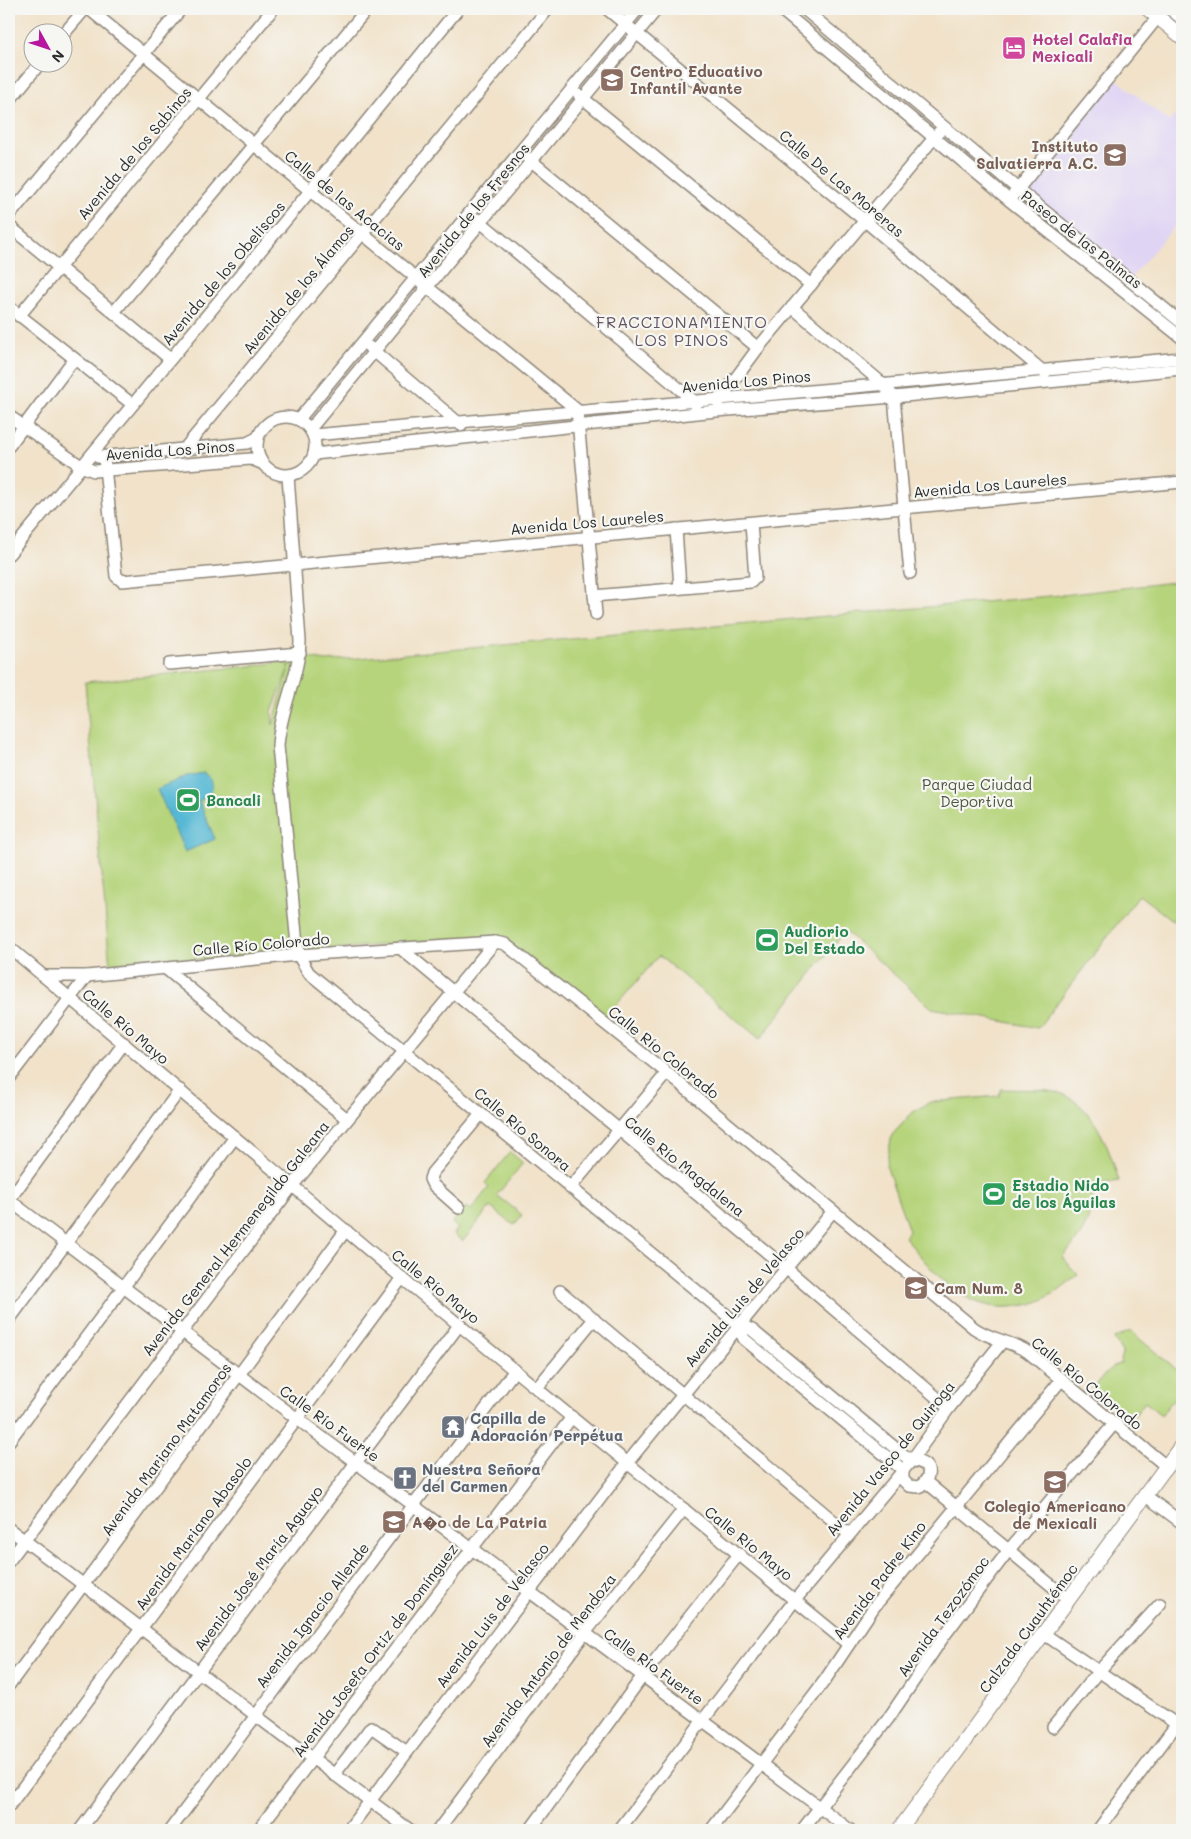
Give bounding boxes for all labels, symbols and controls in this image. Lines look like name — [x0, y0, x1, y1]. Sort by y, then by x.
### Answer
north arrow — [22, 22, 72, 72]
place label: Hotel Calafia Mexicali — [1032, 29, 1133, 66]
hotel icon: Hotel Calafia Mexicali — [1001, 35, 1027, 61]
text: N — [48, 46, 69, 67]
place label: Centro Educativo Infantil Avante — [630, 61, 763, 98]
school or university icon: Centro Educativo Infantil Avante — [599, 67, 625, 93]
street label: Avenida de los Sabinos — [73, 82, 195, 224]
street label: Calle De Las Moreras — [775, 125, 909, 241]
place label: Instituto Salvatierra A.C. — [976, 136, 1098, 173]
street label: Avenida de los Fresnos — [412, 138, 534, 282]
school or university icon: Instituto Salvatierra A.C. — [1102, 142, 1128, 168]
street label: Calle de las Acacias — [281, 145, 409, 255]
street label: Paseo de las Palmas — [1017, 185, 1147, 293]
street label: Avenida de los Obeliscos — [157, 197, 289, 349]
street label: Avenida de los Álamos — [238, 220, 358, 358]
district label: FRACCIONAMIENTO LOS PINOS — [596, 311, 768, 350]
street label: Avenida Los Pinos — [680, 365, 812, 397]
street label: Avenida Los Pinos — [105, 435, 235, 465]
street label: Avenida Los Laureles — [912, 468, 1068, 502]
street label: Avenida Los Laureles — [509, 505, 665, 539]
park label: Parque Ciudad Deportiva — [922, 774, 1032, 811]
sports icon: Bancali — [175, 787, 201, 813]
place label: Bancali — [206, 790, 261, 810]
place label: Audiorio Del Estado — [784, 921, 865, 958]
sports icon: Audiorio Del Estado — [754, 927, 780, 953]
street label: Calle Río Colorado — [192, 928, 330, 960]
street label: Calle Río Mayo — [78, 984, 174, 1068]
street label: Calle Río Colorado — [604, 1001, 724, 1103]
street label: Calle Río Sonora — [470, 1082, 576, 1176]
street label: Calle Río Magdalena — [621, 1111, 749, 1221]
street label: Avenida General Hermenegildo Galeana — [137, 1116, 333, 1360]
place label: Estadio Nido de los Águilas — [1012, 1175, 1116, 1212]
sports icon: Estadio Nido de los Águilas — [981, 1181, 1007, 1207]
street label: Avenida Luis de Velasco — [680, 1223, 808, 1371]
street label: Calle Río Mayo — [388, 1244, 484, 1328]
school or university icon: Cam Num. 8 — [903, 1275, 929, 1301]
place label: Cam Num. 8 — [934, 1278, 1023, 1298]
street label: Calle Río Colorado — [1027, 1332, 1147, 1434]
street label: Avenida Mariano Matamoros — [96, 1358, 236, 1540]
street label: Avenida Vasco de Quiroga — [821, 1376, 959, 1540]
street label: Calle Río Fuerte — [276, 1380, 384, 1466]
place label: Capilla de Adoración Perpétua — [470, 1408, 623, 1445]
temple icon: Capilla de Adoración Perpétua — [440, 1414, 466, 1440]
street label: Avenida Mariano Abasolo — [130, 1452, 256, 1614]
place label: Nuestra Señora del Carmen — [422, 1459, 541, 1496]
church icon: Nuestra Señora del Carmen — [392, 1465, 418, 1491]
school or university icon: Colegio Americano de Mexicali — [1042, 1469, 1068, 1495]
street label: Avenida José María Aguayo — [189, 1481, 327, 1655]
place label: Colegio Americano de Mexicali — [984, 1496, 1126, 1533]
street label: Calle Río Mayo — [701, 1501, 797, 1585]
school or university icon: A�o de La Patria — [381, 1509, 407, 1535]
place label: A�o de La Patria — [412, 1512, 547, 1532]
street label: Avenida Padre Kino — [828, 1517, 930, 1643]
street label: Avenida Ignacio Allende — [251, 1538, 373, 1692]
street label: Avenida Josefa Ortiz de Domínguez — [288, 1539, 462, 1761]
street label: Avenida Luis de Velasco — [431, 1539, 553, 1691]
street label: Avenida Tezozómoc — [892, 1552, 994, 1680]
street label: Calzada Cuauhtémoc — [974, 1559, 1082, 1697]
street label: Avenida Antonio de Mendoza — [476, 1569, 620, 1751]
street label: Calle Río Fuerte — [600, 1623, 708, 1709]

